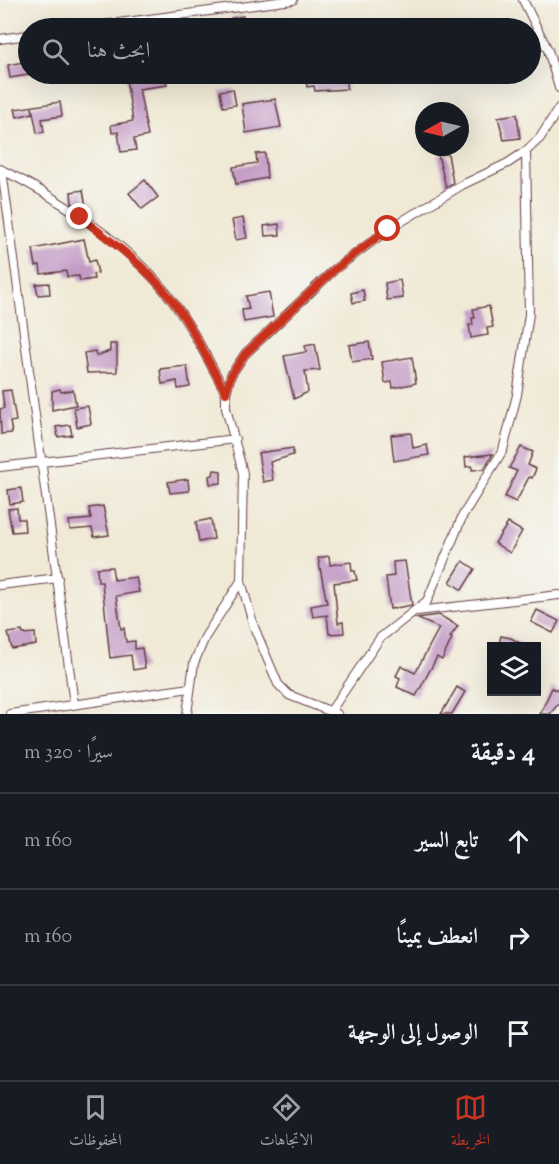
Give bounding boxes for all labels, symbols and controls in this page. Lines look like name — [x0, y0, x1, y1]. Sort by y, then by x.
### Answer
search box — [18, 18, 541, 84]
icon: search — [39, 35, 72, 68]
text: ابحث هنا — [87, 36, 150, 68]
north arrow — [415, 102, 469, 156]
route end — [66, 203, 92, 229]
route start — [374, 215, 400, 241]
map controls — [487, 642, 541, 696]
button: layers — [487, 642, 541, 696]
text: 4 دقيقة — [471, 735, 535, 772]
text: سيرًا · 320 m — [24, 739, 113, 768]
icon: ahead — [502, 825, 535, 858]
text: تابع السير — [416, 826, 478, 858]
text: 160 m — [24, 827, 72, 856]
icon: right — [502, 921, 535, 954]
text: انعطف يمينًا — [397, 922, 478, 954]
text: 160 m — [24, 923, 72, 952]
icon: arrive — [502, 1017, 535, 1050]
text: الوصول إلى الوجهة — [348, 1018, 478, 1050]
tab: المحفوظات — [69, 1091, 122, 1155]
tab: الاتجاهات — [260, 1091, 313, 1155]
tab: الخريطة — [451, 1091, 490, 1155]

